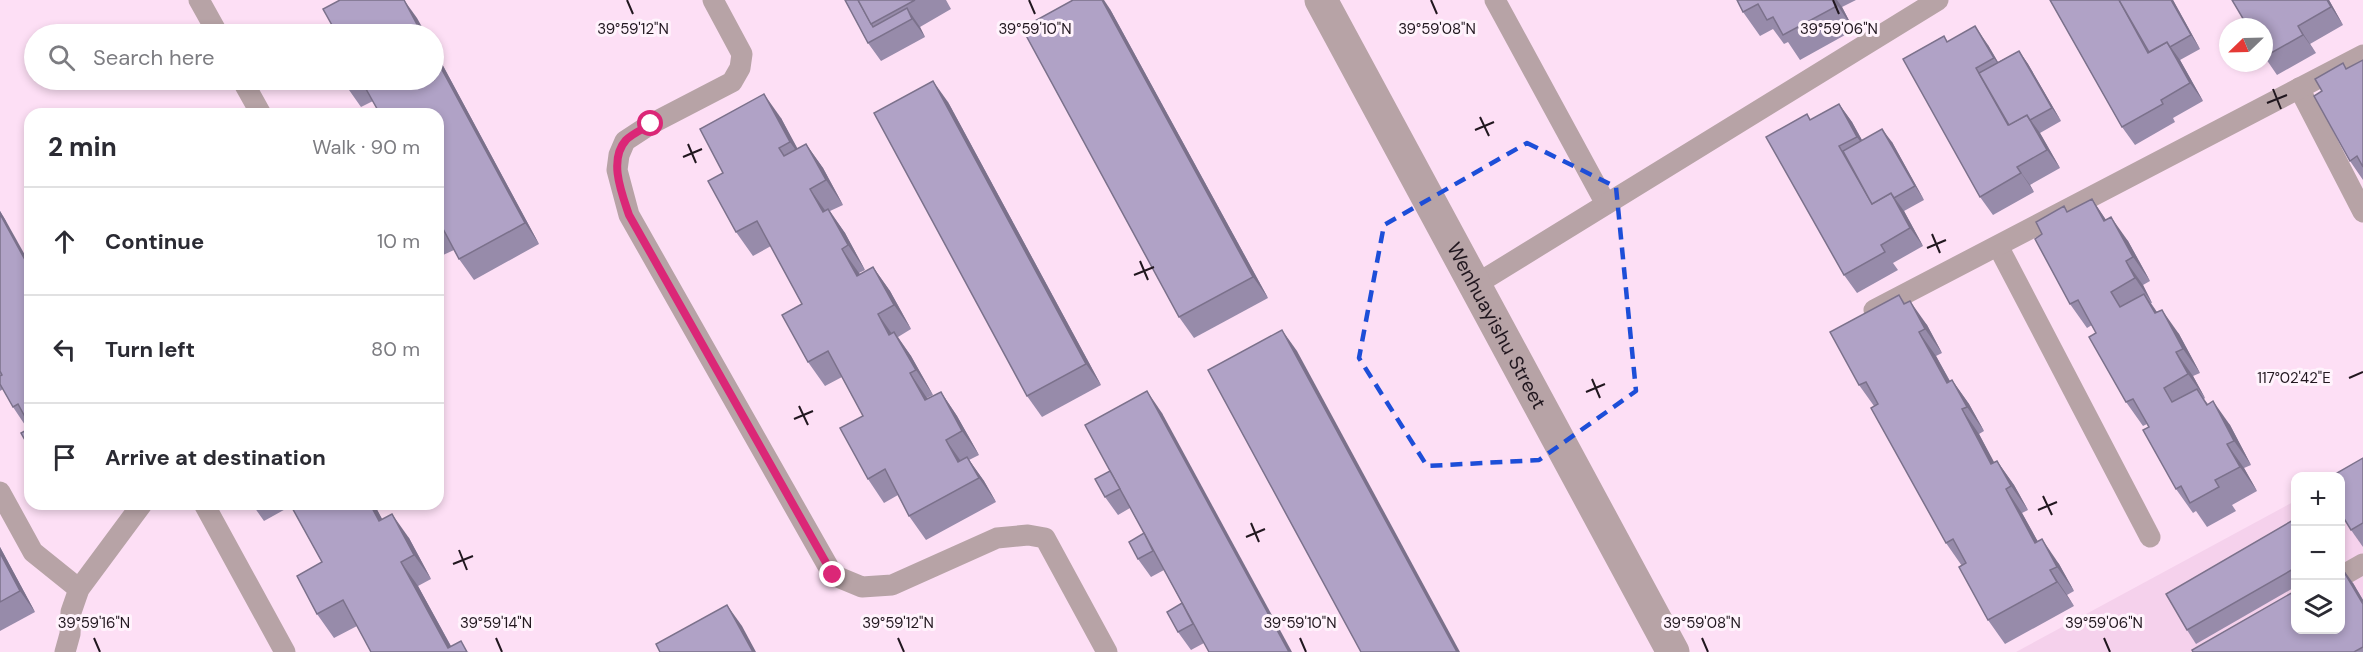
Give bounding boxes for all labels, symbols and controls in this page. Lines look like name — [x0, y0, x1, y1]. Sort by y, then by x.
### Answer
north arrow — [2219, 18, 2273, 72]
text: 39°59'12"N — [597, 19, 669, 39]
text: 39°59'10"N — [998, 19, 1072, 39]
text: 39°59'08"N — [1398, 19, 1476, 39]
text: 39°59'06"N — [1800, 19, 1878, 39]
search box — [24, 24, 444, 90]
icon: search — [45, 41, 78, 74]
text: Search here — [93, 43, 214, 72]
route start — [637, 110, 663, 136]
text: 2 min — [48, 130, 117, 164]
text: Walk · 90 m — [312, 134, 420, 160]
icon: ahead — [48, 225, 81, 258]
text: Continue — [105, 227, 204, 256]
text: 10 m — [377, 228, 420, 254]
street label: Wenhuayishu Street — [1441, 238, 1552, 414]
icon: left — [48, 333, 81, 366]
text: Turn left — [105, 335, 195, 364]
text: 80 m — [371, 336, 420, 362]
text: 117°02'42"E — [2257, 368, 2331, 388]
icon: arrive — [48, 441, 81, 474]
text: Arrive at destination — [105, 443, 326, 472]
map controls — [2291, 472, 2345, 634]
button: + — [2291, 472, 2345, 526]
button: − — [2291, 526, 2345, 580]
route end — [819, 561, 845, 587]
button: layers — [2291, 580, 2345, 634]
text: 39°59'16"N — [58, 613, 130, 633]
text: 39°59'14"N — [460, 613, 532, 633]
text: 39°59'12"N — [862, 613, 934, 633]
text: 39°59'10"N — [1263, 613, 1337, 633]
text: 39°59'08"N — [1663, 613, 1741, 633]
text: 39°59'06"N — [2065, 613, 2143, 633]

